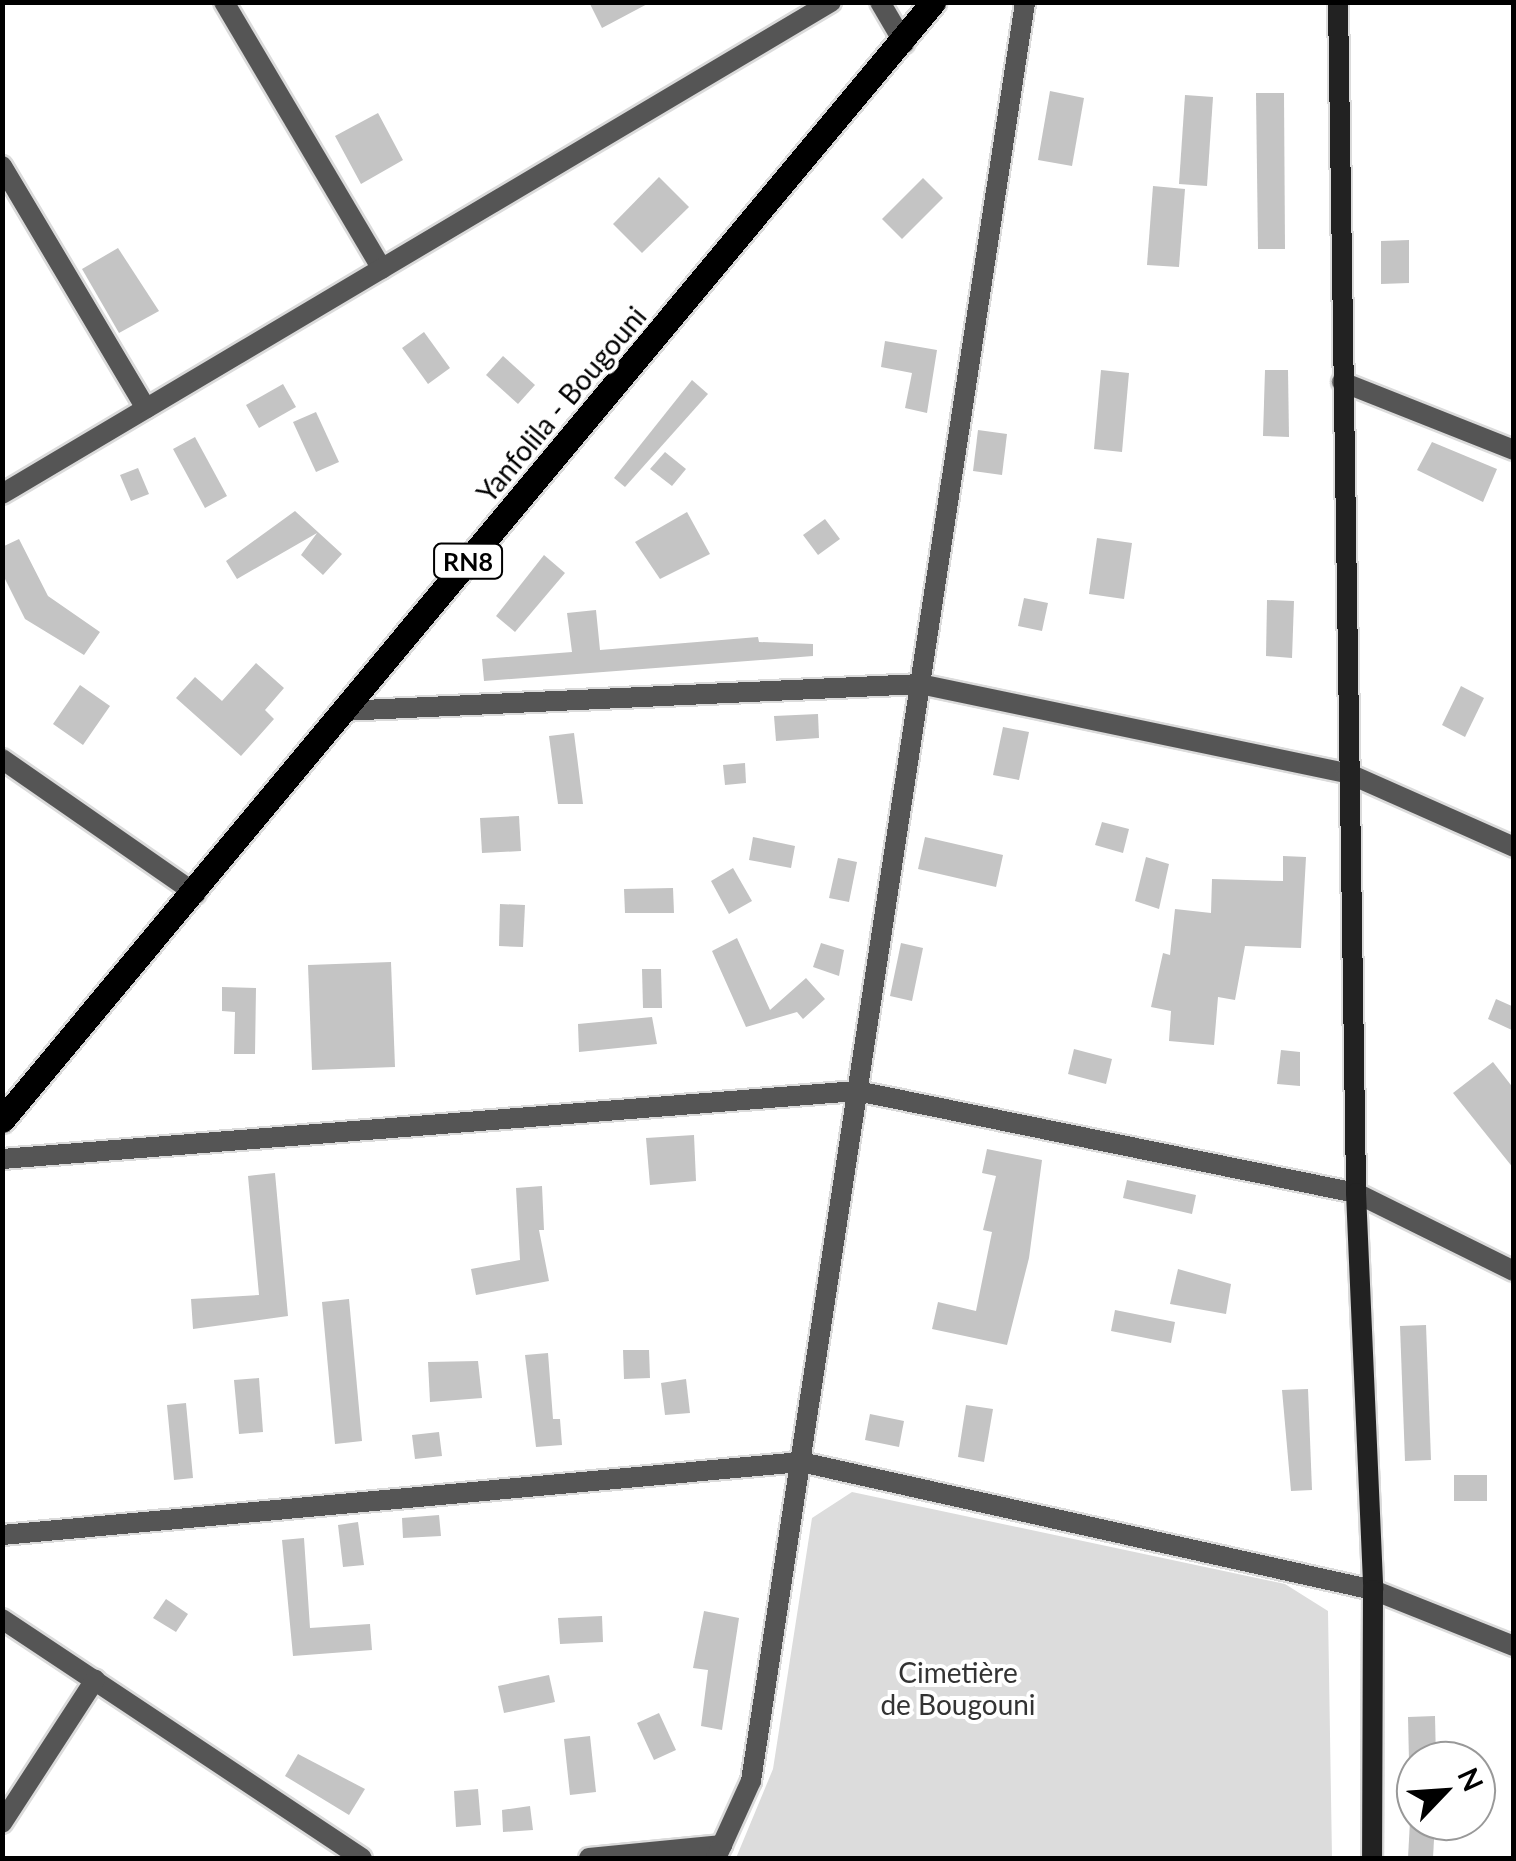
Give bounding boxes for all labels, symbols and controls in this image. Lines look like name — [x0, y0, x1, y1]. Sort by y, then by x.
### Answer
street label: Yanfolila - Bougouni — [469, 299, 653, 509]
road number: RN8 — [433, 541, 503, 581]
park label: Cimetière de Bougouni — [880, 1655, 1036, 1721]
north arrow — [1396, 1741, 1496, 1841]
text: N — [1451, 1762, 1491, 1796]

